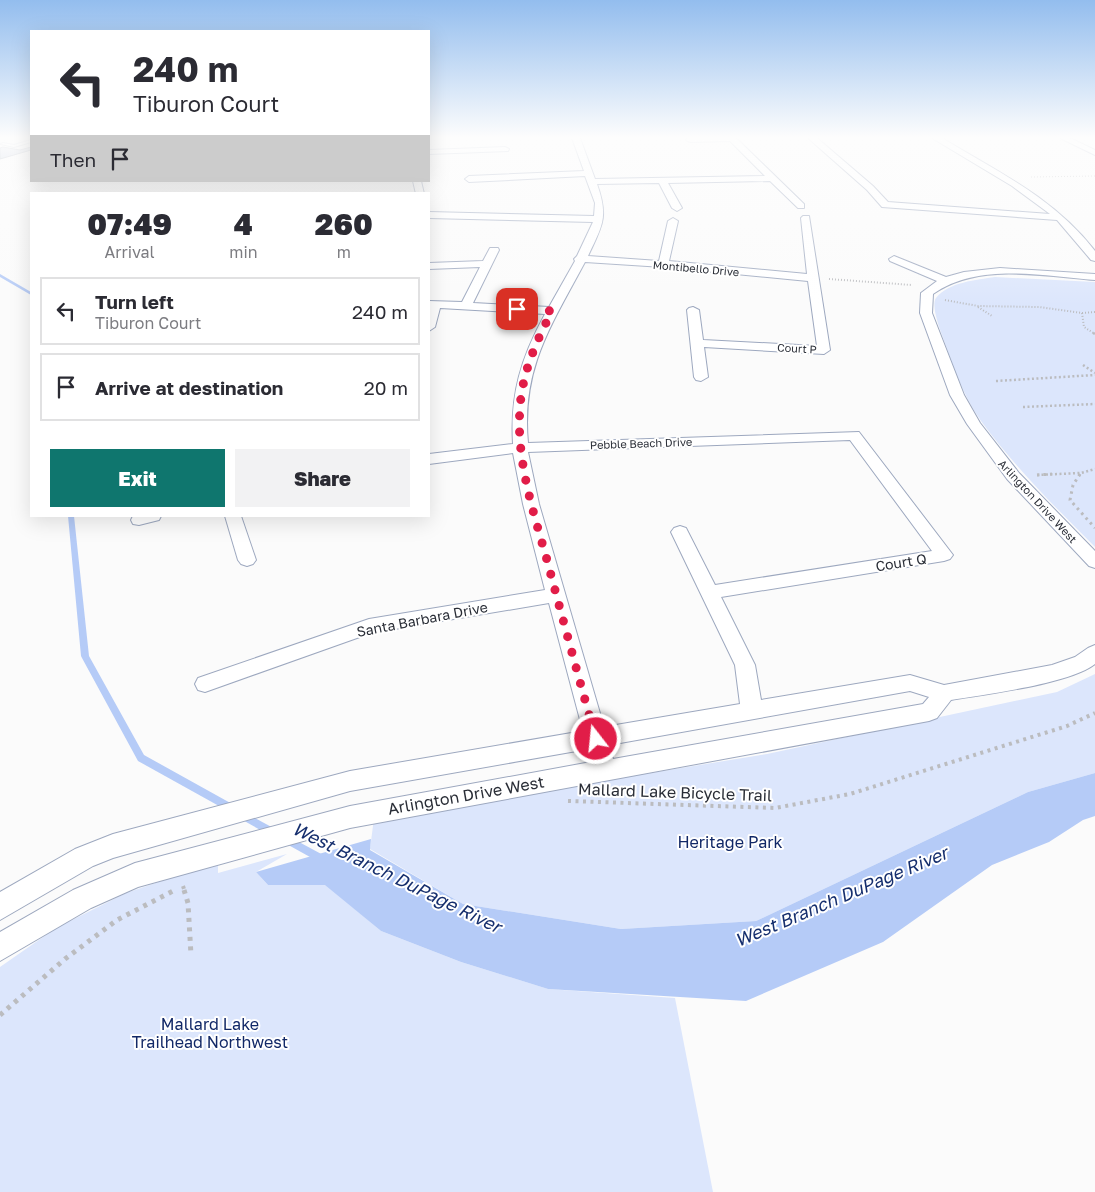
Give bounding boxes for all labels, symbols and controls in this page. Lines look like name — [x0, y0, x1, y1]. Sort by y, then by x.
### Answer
text: 240 m — [133, 48, 238, 90]
icon: left — [50, 50, 115, 115]
text: Tiburon Court — [133, 90, 279, 117]
icon: arrive — [106, 145, 134, 173]
text: Then — [50, 148, 96, 171]
text: 07:49 — [87, 206, 172, 242]
text: 4 — [234, 206, 253, 242]
text: 260 — [315, 206, 373, 242]
text: Arrival — [105, 242, 155, 262]
text: min — [229, 242, 258, 262]
text: m — [337, 242, 351, 262]
street label: Montibello Drive — [652, 258, 740, 278]
pin — [496, 288, 538, 330]
text: Turn left — [95, 290, 174, 313]
icon: arrive — [503, 295, 531, 323]
icon: left — [52, 297, 80, 325]
text: 240 m — [352, 300, 408, 323]
text: Tiburon Court — [95, 313, 201, 333]
street label: Court P — [777, 340, 817, 356]
icon: arrive — [52, 373, 80, 401]
text: Arrive at destination — [95, 376, 283, 399]
text: 20 m — [364, 376, 408, 399]
street label: Pebble Beach Drive — [590, 435, 692, 451]
button: Exit — [50, 449, 225, 507]
button: Share — [235, 449, 410, 507]
street label: Arlington Drive West — [996, 457, 1080, 545]
street label: Court Q — [874, 550, 928, 574]
street label: Santa Barbara Drive — [355, 598, 489, 640]
position arrow — [569, 712, 621, 764]
street label: Arlington Drive West — [386, 771, 546, 819]
street label: Mallard Lake Bicycle Trail — [578, 779, 772, 805]
water label: West Branch DuPage River — [289, 817, 508, 938]
park label: Heritage Park — [677, 832, 783, 852]
water label: West Branch DuPage River — [731, 840, 954, 951]
park label: Mallard Lake Trailhead Northwest — [132, 1014, 288, 1052]

